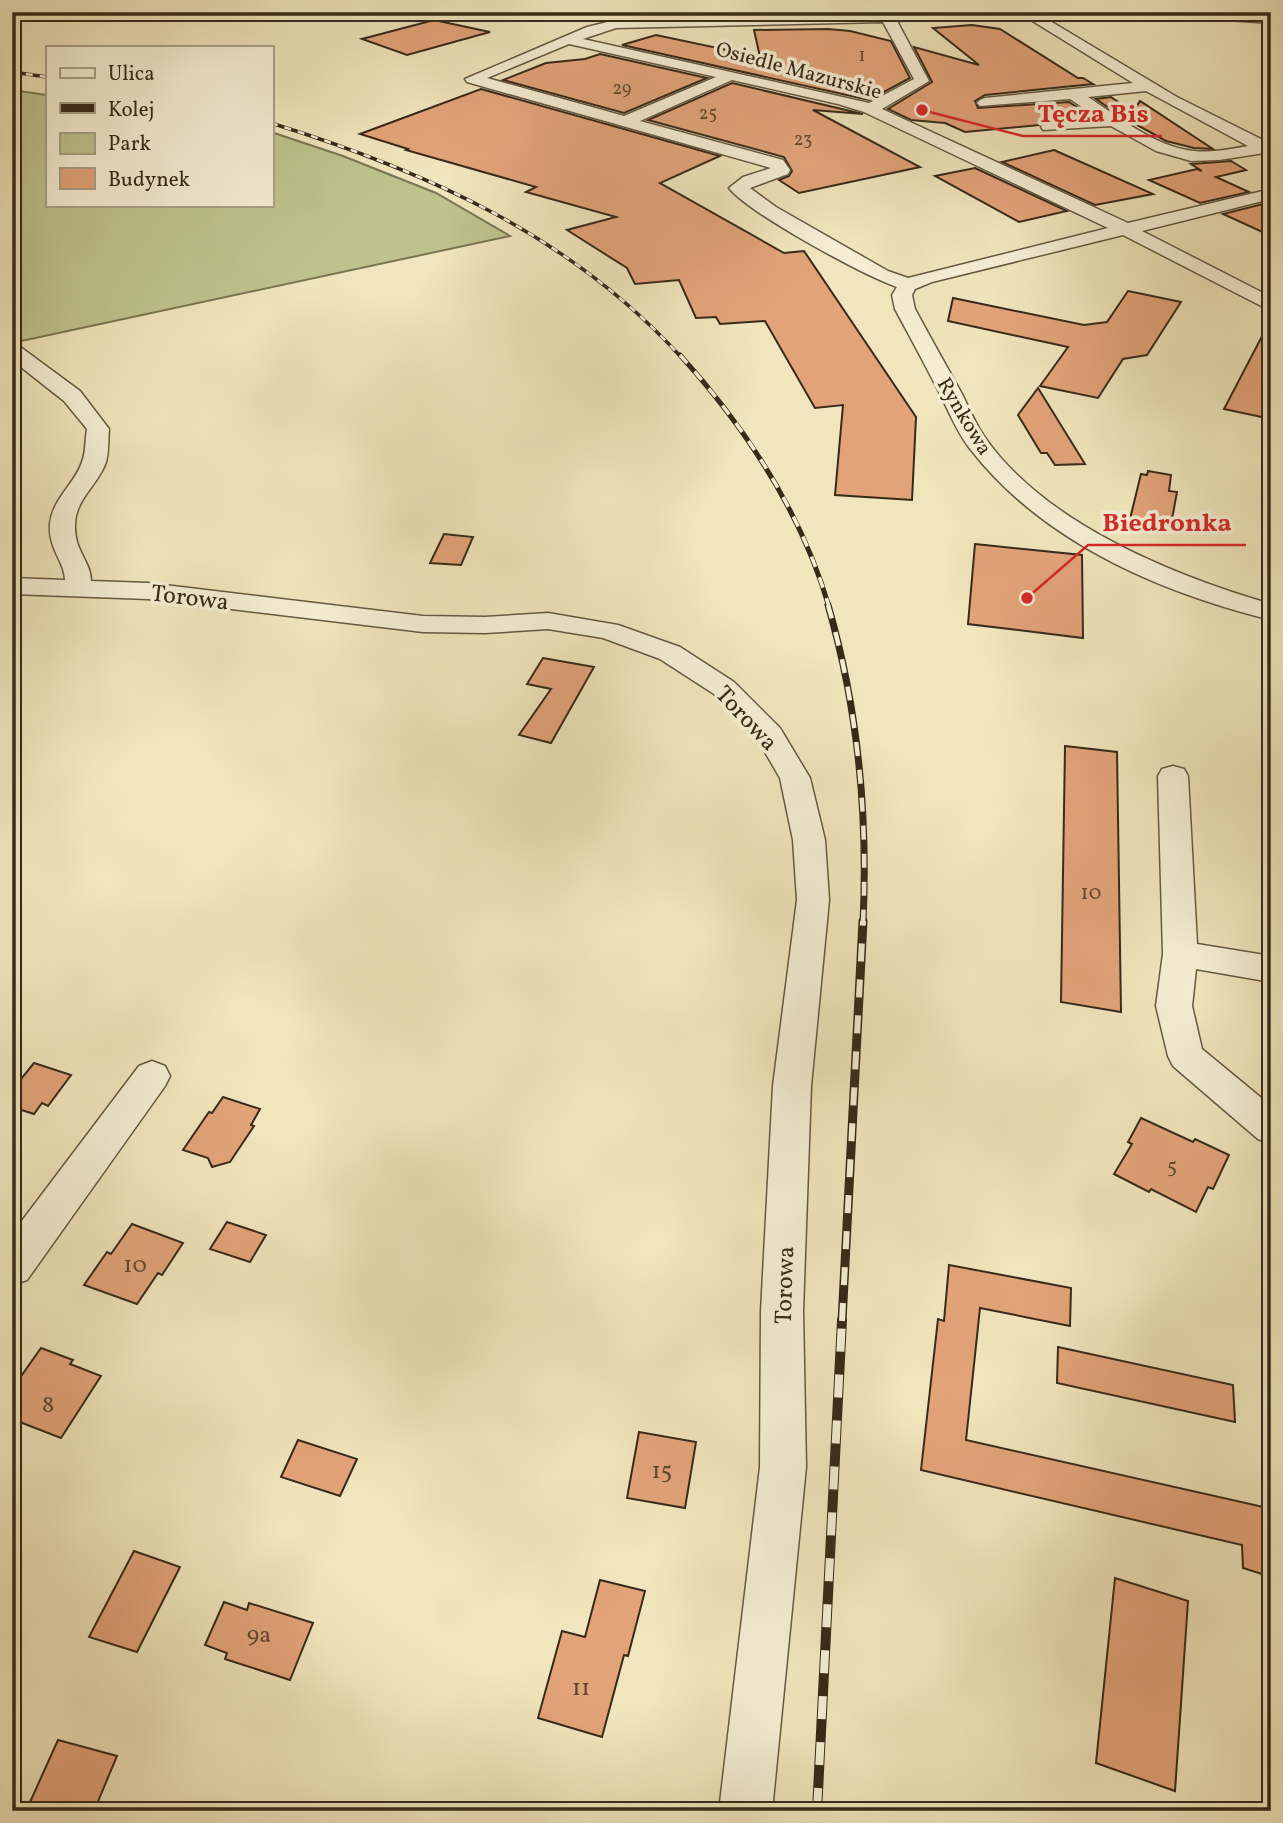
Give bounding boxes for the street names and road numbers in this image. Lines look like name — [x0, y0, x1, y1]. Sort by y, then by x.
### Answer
street label: Osiedle Mazurskie — [712, 35, 885, 108]
street label: Rynkowa — [929, 372, 998, 461]
street label: Torowa — [149, 577, 231, 621]
street label: Torowa — [706, 679, 785, 760]
street label: Torowa — [768, 1245, 804, 1325]

